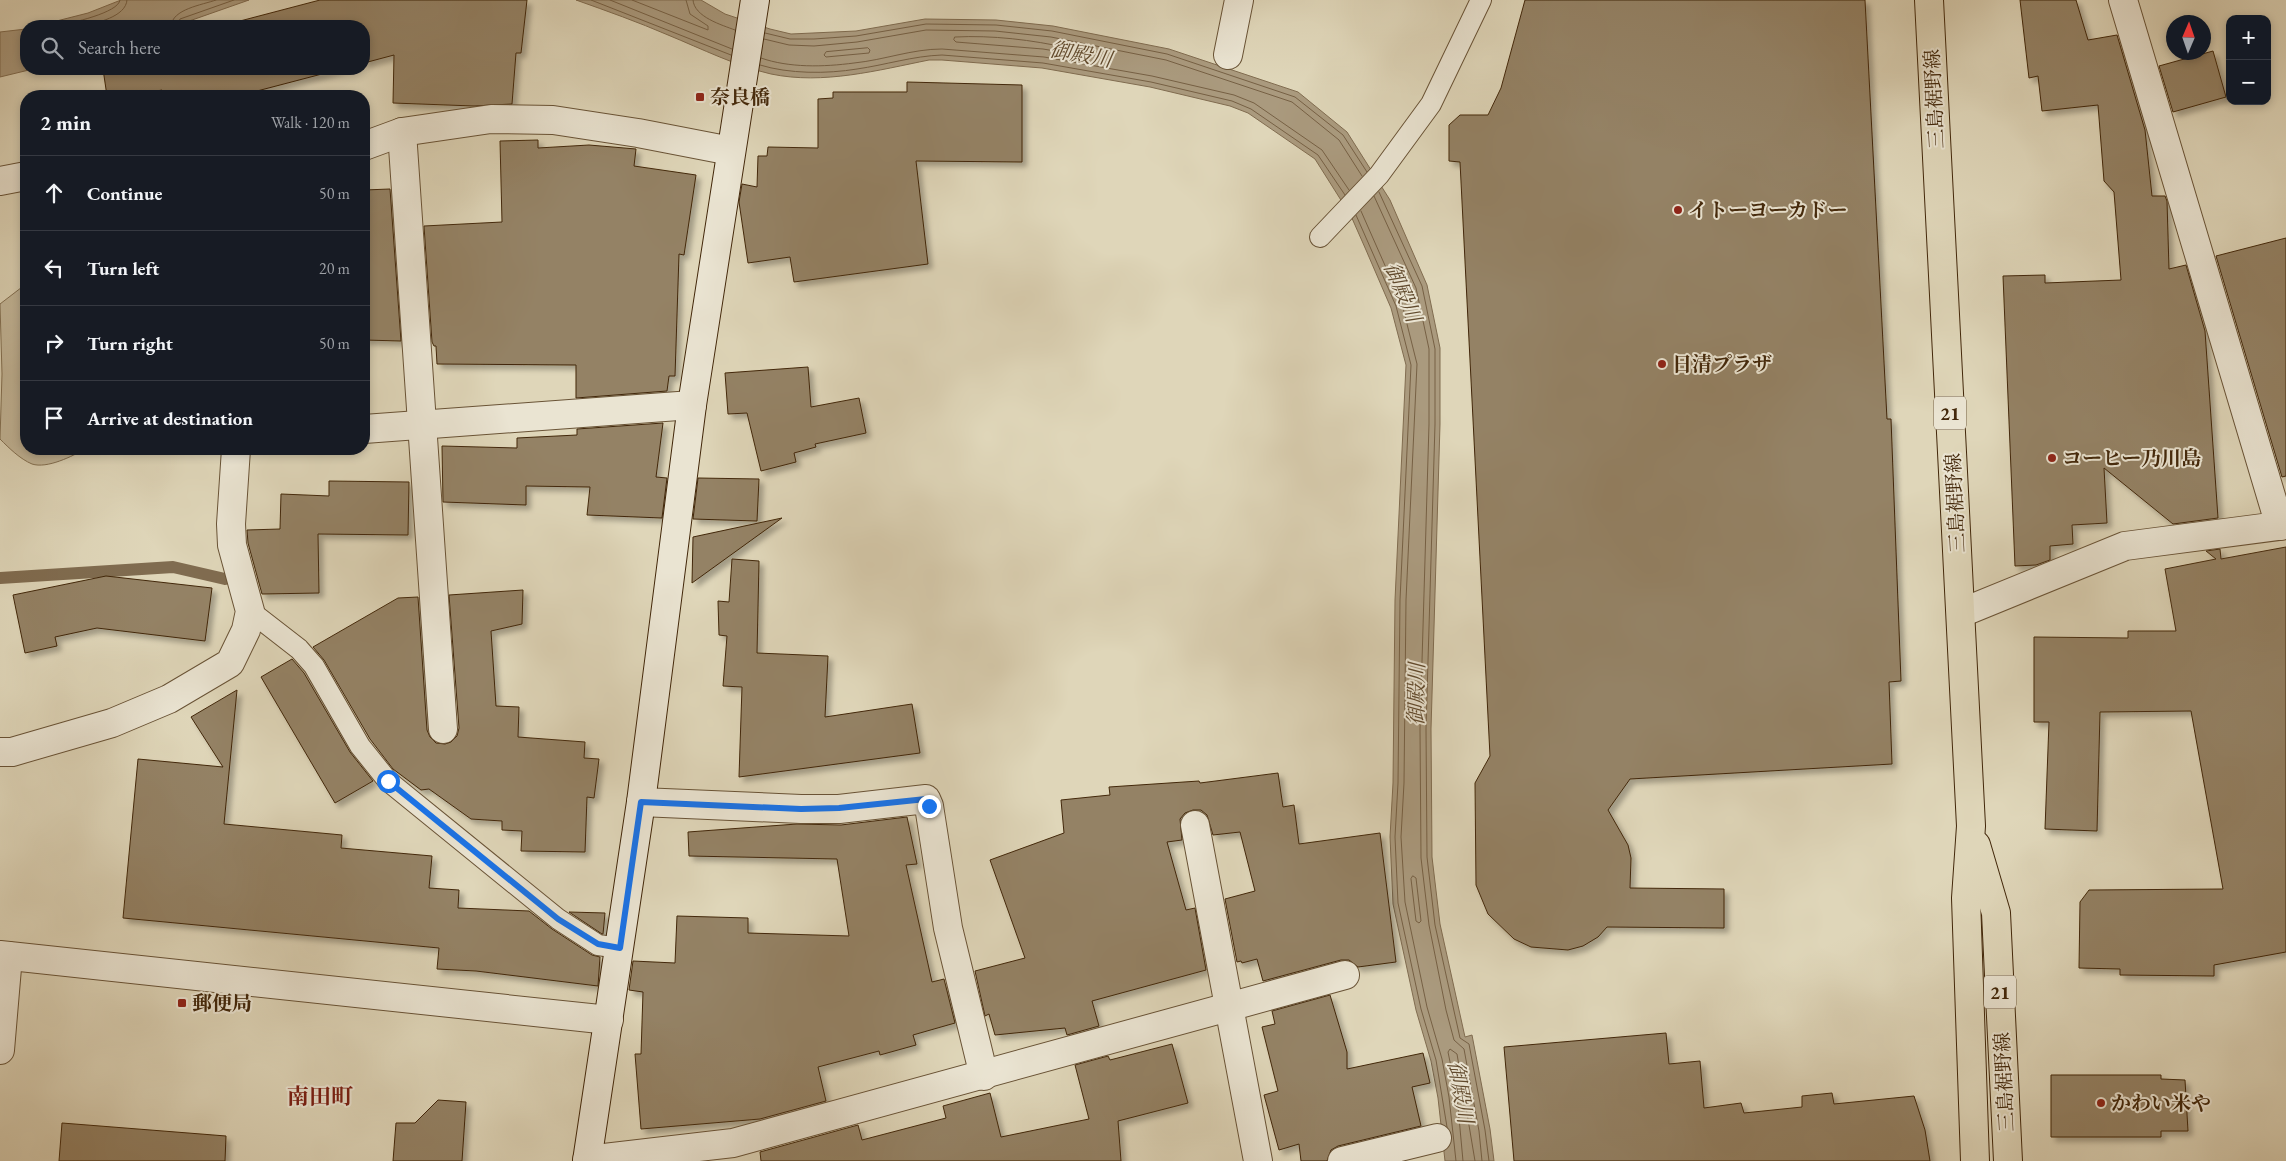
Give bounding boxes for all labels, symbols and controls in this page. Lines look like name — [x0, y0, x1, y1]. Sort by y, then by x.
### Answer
north arrow — [2166, 15, 2211, 60]
map controls — [2226, 15, 2271, 105]
button: + — [2226, 15, 2271, 60]
search box — [20, 20, 370, 75]
icon: search — [38, 34, 66, 62]
text: Search here — [78, 35, 160, 60]
water label: 御殿川 — [1048, 35, 1116, 73]
street label: 三島裾野線 — [1918, 48, 1950, 150]
button: − — [2226, 60, 2271, 105]
place label: 奈良橋 — [710, 84, 770, 110]
marker: 奈良橋 — [694, 91, 706, 103]
text: 2 min — [40, 109, 91, 136]
text: Walk · 120 m — [271, 112, 350, 133]
icon: ahead — [40, 179, 68, 207]
text: Continue — [87, 181, 162, 206]
text: 50 m — [319, 183, 350, 204]
place label: イトーヨーカドー — [1688, 197, 1848, 223]
marker: イトーヨーカドー — [1672, 204, 1684, 216]
icon: left — [40, 254, 68, 282]
text: Turn left — [87, 256, 159, 281]
text: 20 m — [319, 258, 350, 279]
water label: 御殿川 — [1378, 258, 1429, 328]
icon: right — [40, 329, 68, 357]
text: Turn right — [87, 331, 173, 356]
text: 50 m — [319, 333, 350, 354]
place label: 日清プラザ — [1672, 351, 1772, 377]
marker: 日清プラザ — [1656, 358, 1668, 370]
road number: 21 — [1934, 396, 1966, 429]
icon: arrive — [40, 404, 68, 432]
text: Arrive at destination — [87, 406, 253, 431]
place label: コーヒー乃川島 — [2062, 445, 2201, 471]
street label: 三島裾野線 — [1939, 452, 1971, 554]
marker: コーヒー乃川島 — [2046, 452, 2058, 464]
water label: 御殿川 — [1402, 660, 1430, 726]
route start — [377, 770, 400, 793]
route end — [918, 795, 941, 818]
road number: 21 — [1984, 976, 2016, 1009]
place label: 郵便局 — [192, 990, 252, 1016]
marker: 郵便局 — [176, 997, 188, 1009]
street label: 三島裾野線 — [1988, 1031, 2020, 1133]
water label: 御殿川 — [1442, 1059, 1480, 1127]
district label: 南田町 — [287, 1082, 353, 1111]
place label: かわい米や — [2111, 1090, 2211, 1116]
marker: かわい米や — [2095, 1097, 2107, 1109]

